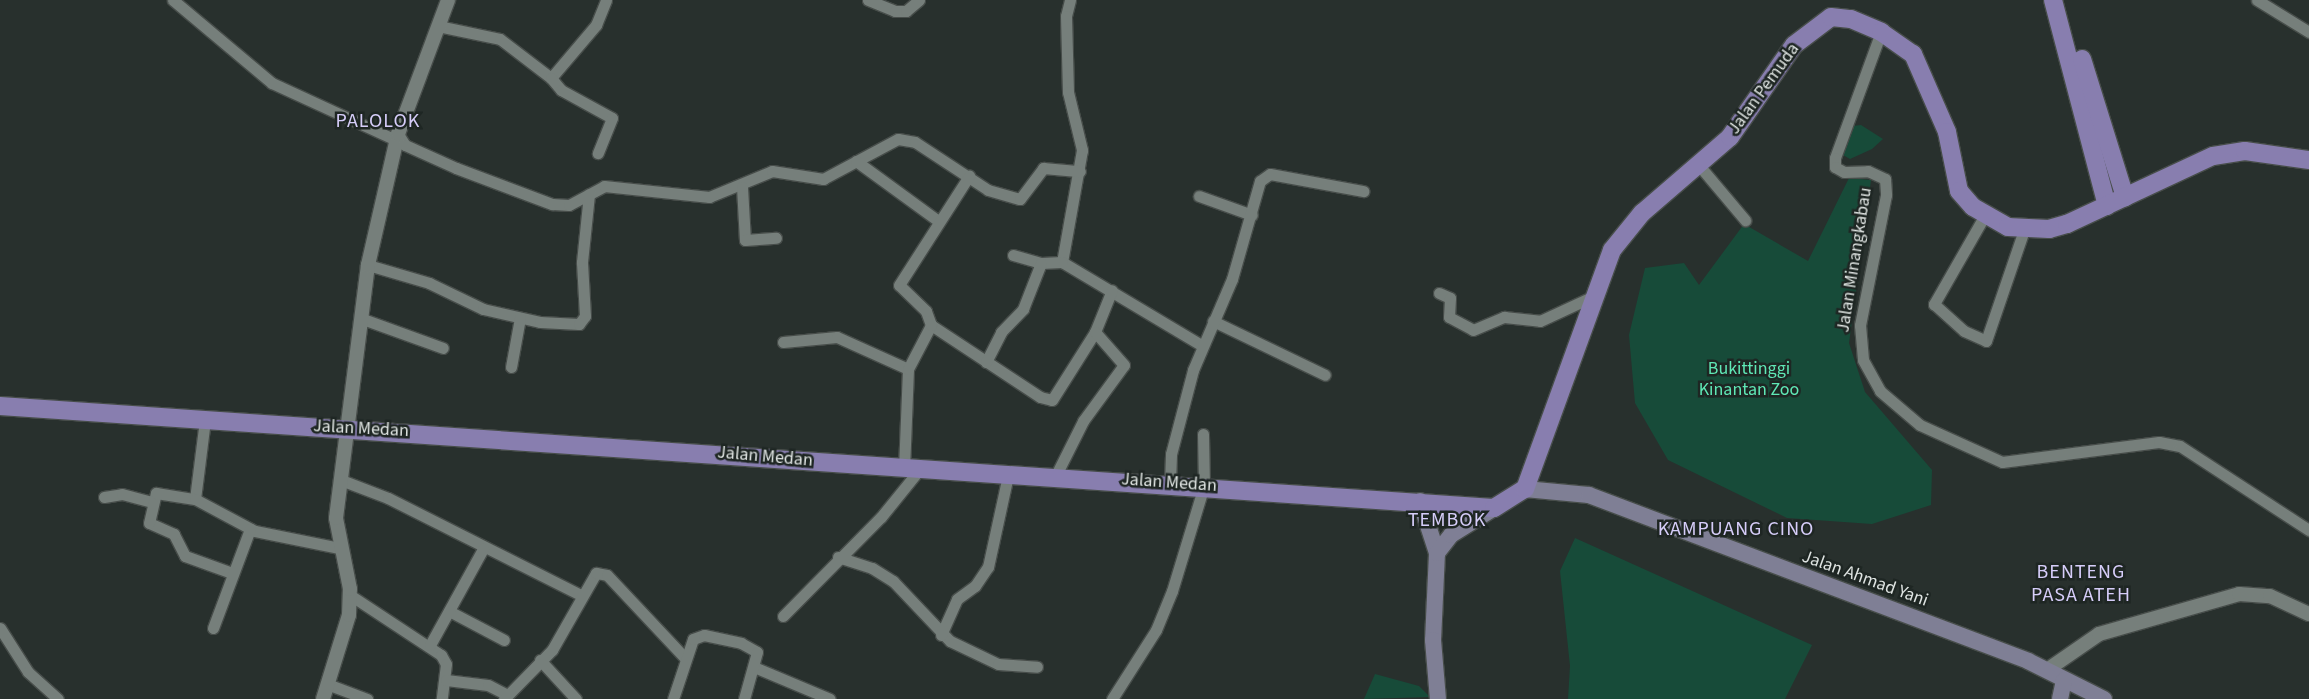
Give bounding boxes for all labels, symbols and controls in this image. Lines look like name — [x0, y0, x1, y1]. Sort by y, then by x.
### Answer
street label: Jalan Pemuda — [1724, 39, 1804, 139]
district label: PALOLOK — [335, 109, 421, 133]
street label: Jalan Minangkabau — [1833, 186, 1877, 334]
park label: Bukittinggi Kinantan Zoo — [1699, 359, 1799, 402]
street label: Jalan Medan — [313, 416, 409, 442]
street label: Jalan Medan — [716, 442, 814, 472]
street label: Jalan Medan — [1121, 469, 1217, 497]
district label: TEMBOK — [1407, 508, 1487, 532]
district label: KAMPUANG CINO — [1656, 517, 1816, 541]
street label: Jalan Ahmad Yani — [1799, 546, 1931, 612]
district label: BENTENG PASA ATEH — [2030, 560, 2132, 607]

